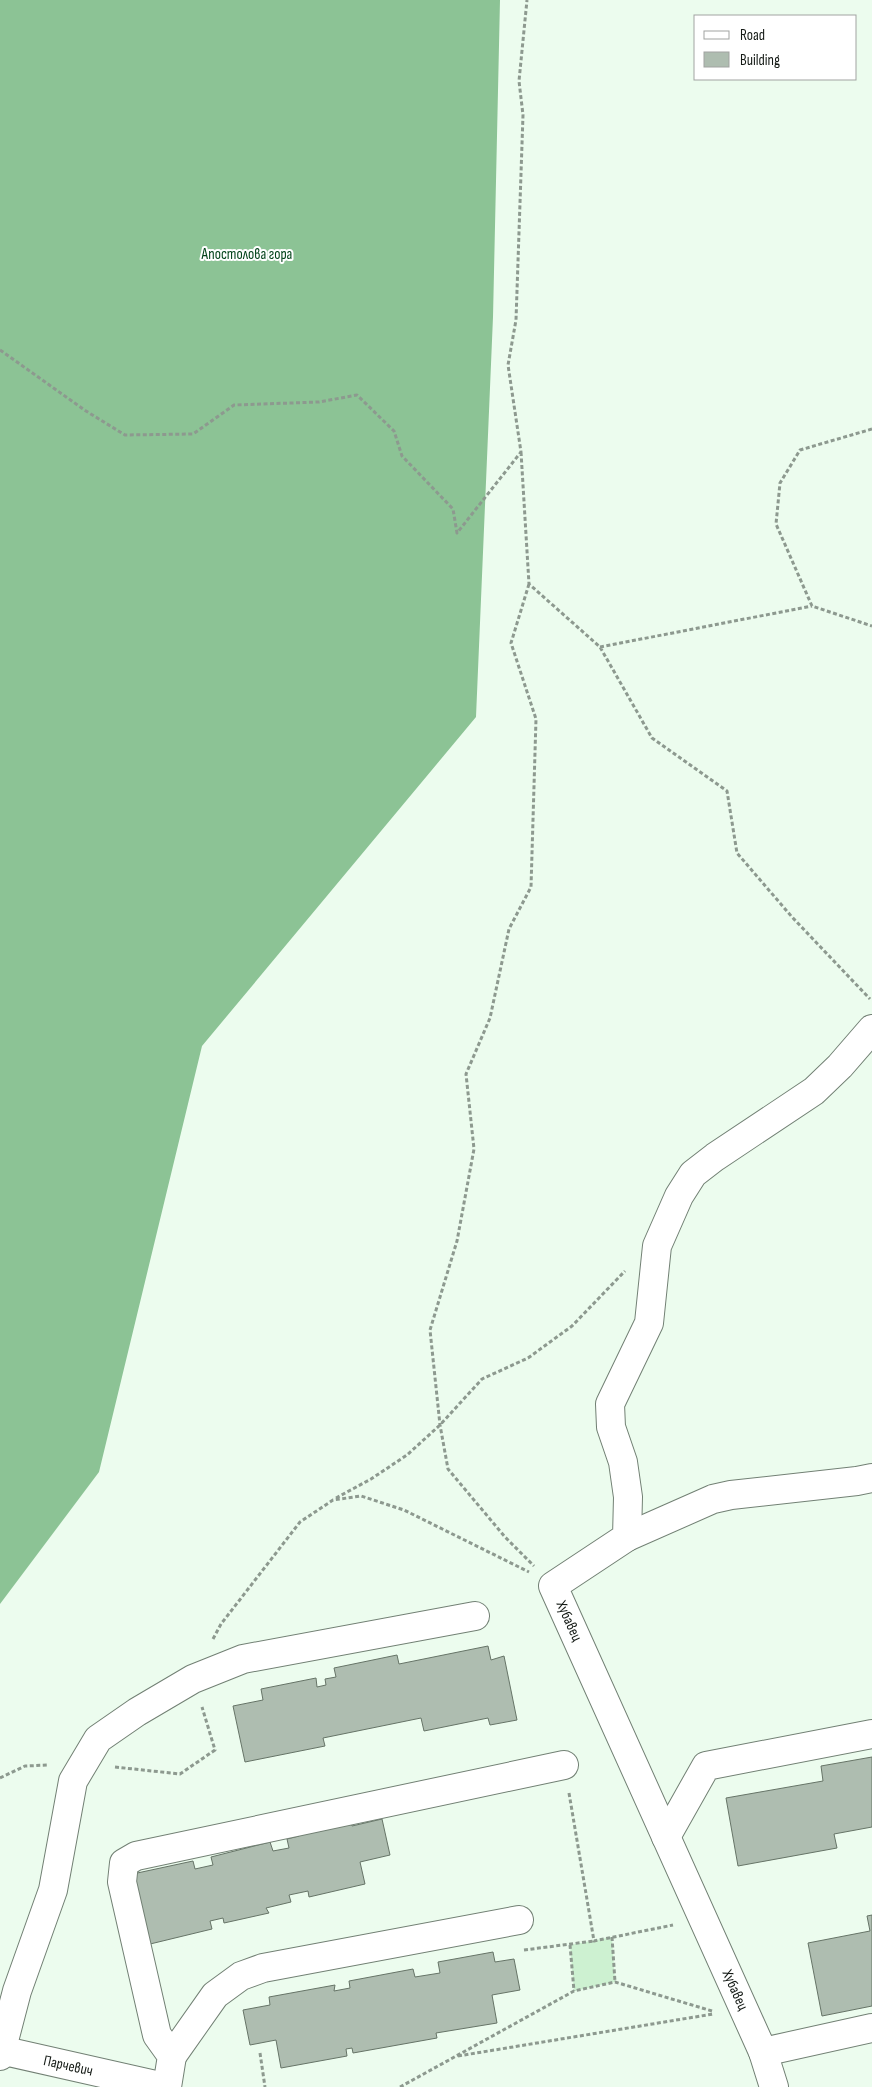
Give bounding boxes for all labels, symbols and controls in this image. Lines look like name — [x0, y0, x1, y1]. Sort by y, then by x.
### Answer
legend — [694, 15, 857, 80]
text: Road — [740, 26, 765, 45]
text: Building — [740, 51, 780, 70]
park label: Апостолова гора — [201, 245, 293, 264]
street label: Хубавец — [551, 1597, 587, 1645]
street label: Хубавец — [717, 1966, 753, 2014]
street label: Парчевич — [42, 2051, 95, 2080]

